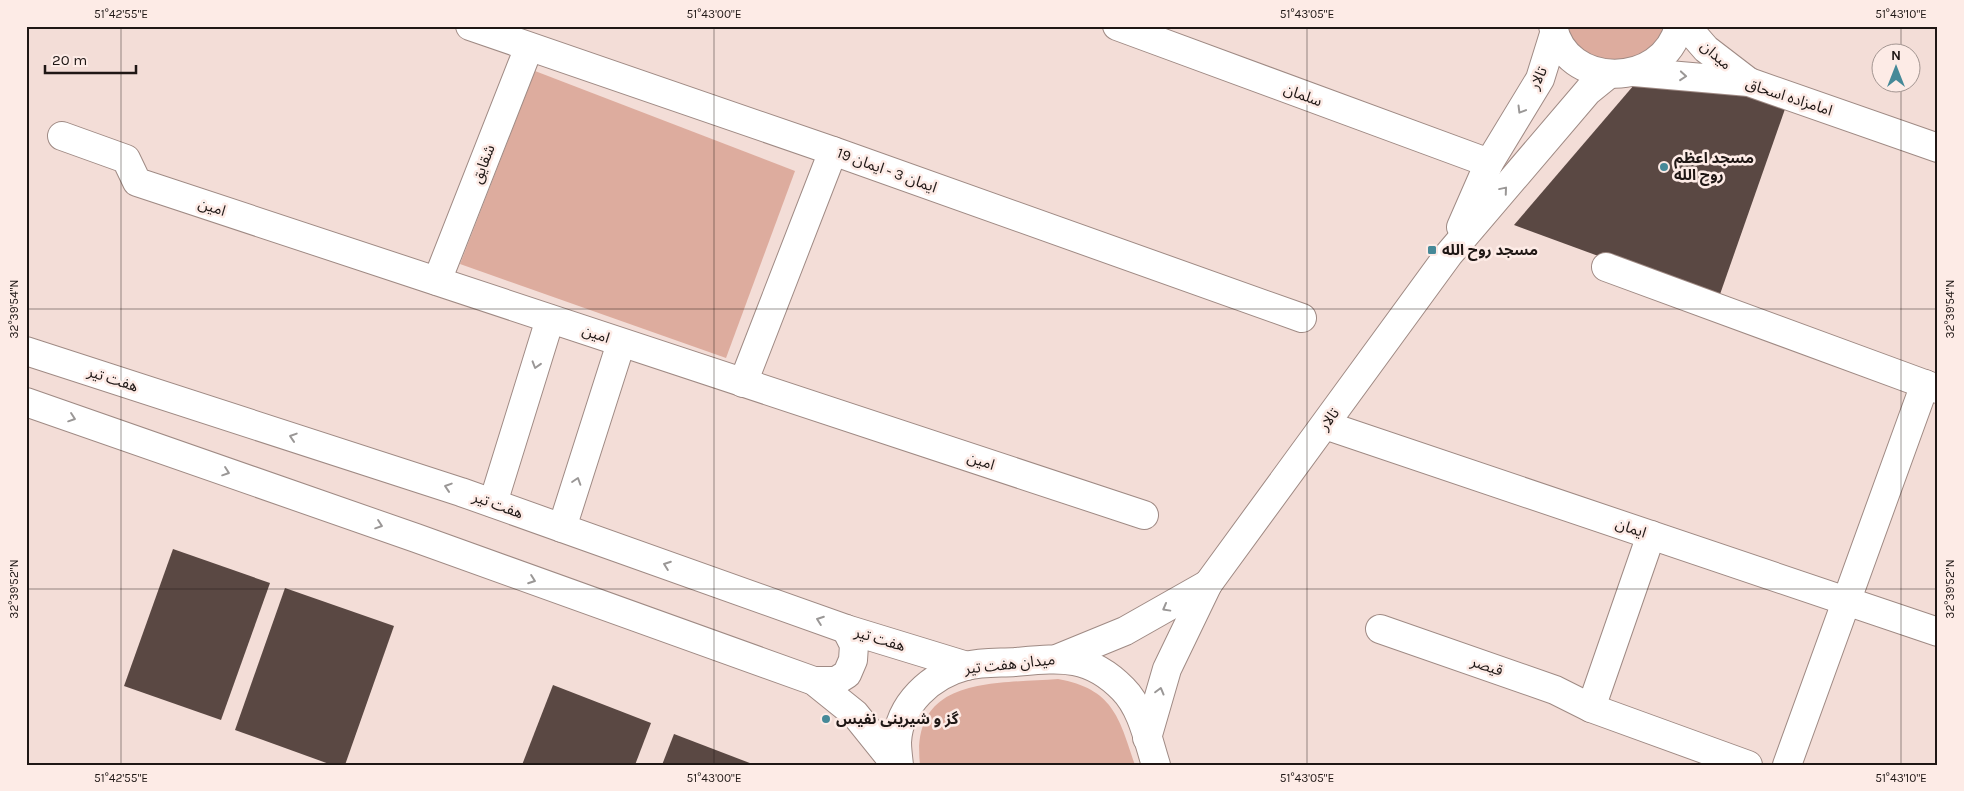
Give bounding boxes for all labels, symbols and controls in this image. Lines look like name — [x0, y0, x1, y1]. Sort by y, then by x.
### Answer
text: 51°42'55"E — [94, 7, 148, 21]
text: 51°43'00"E — [687, 7, 741, 21]
text: 51°43'05"E — [1280, 7, 1334, 21]
text: 51°43'10"E — [1875, 7, 1927, 21]
street label: میدان — [1697, 37, 1735, 73]
scale bar — [45, 42, 136, 74]
north arrow — [1872, 42, 1922, 92]
text: N — [1891, 47, 1901, 64]
text: 20 m — [52, 51, 87, 69]
street label: تالار — [1525, 64, 1551, 93]
one-way arrow — [1679, 70, 1687, 81]
street label: امامزاده اسحاق — [1743, 74, 1835, 120]
street label: سلمان — [1281, 80, 1325, 110]
one-way arrow — [1517, 105, 1527, 114]
street label: شقایق — [467, 142, 500, 186]
street label: ایمان 3 - ایمان 19 — [835, 144, 939, 196]
place label: مسجد اعظم روح الله — [1674, 149, 1754, 186]
marker: مسجد اعظم روح الله — [1658, 161, 1670, 173]
one-way arrow — [1498, 186, 1507, 195]
street label: امین — [196, 194, 228, 220]
place label: مسجد روح الله — [1442, 241, 1538, 261]
marker: مسجد روح الله — [1426, 244, 1438, 256]
text: 32°39'54"N — [7, 279, 21, 339]
text: 32°39'54"N — [1943, 279, 1957, 339]
street label: امین — [580, 321, 612, 347]
one-way arrow — [531, 361, 541, 369]
street label: هفت تیر — [85, 362, 141, 396]
street label: تالار — [1314, 404, 1343, 434]
one-way arrow — [68, 412, 76, 422]
one-way arrow — [290, 433, 298, 443]
street label: امین — [965, 448, 997, 474]
one-way arrow — [221, 466, 229, 476]
one-way arrow — [571, 478, 581, 486]
one-way arrow — [444, 483, 453, 493]
street label: هفت تیر — [470, 487, 526, 522]
street label: ایمان — [1613, 514, 1649, 542]
one-way arrow — [374, 519, 383, 529]
text: 32°39'52"N — [7, 559, 21, 619]
text: 32°39'52"N — [1943, 559, 1957, 619]
one-way arrow — [663, 561, 672, 571]
one-way arrow — [527, 574, 536, 584]
one-way arrow — [1162, 602, 1171, 612]
one-way arrow — [816, 616, 825, 626]
street label: هفت تیر — [852, 622, 908, 655]
street label: میدان هفت تیر — [963, 650, 1056, 678]
street label: قیصر — [1468, 652, 1506, 680]
one-way arrow — [1155, 688, 1165, 696]
place label: گز و شیرینی نفیس — [836, 710, 959, 728]
marker: گز و شیرینی نفیس — [820, 713, 832, 725]
text: 51°42'55"E — [94, 771, 148, 785]
text: 51°43'00"E — [687, 771, 741, 785]
text: 51°43'05"E — [1280, 771, 1334, 785]
text: 51°43'10"E — [1875, 771, 1927, 785]

